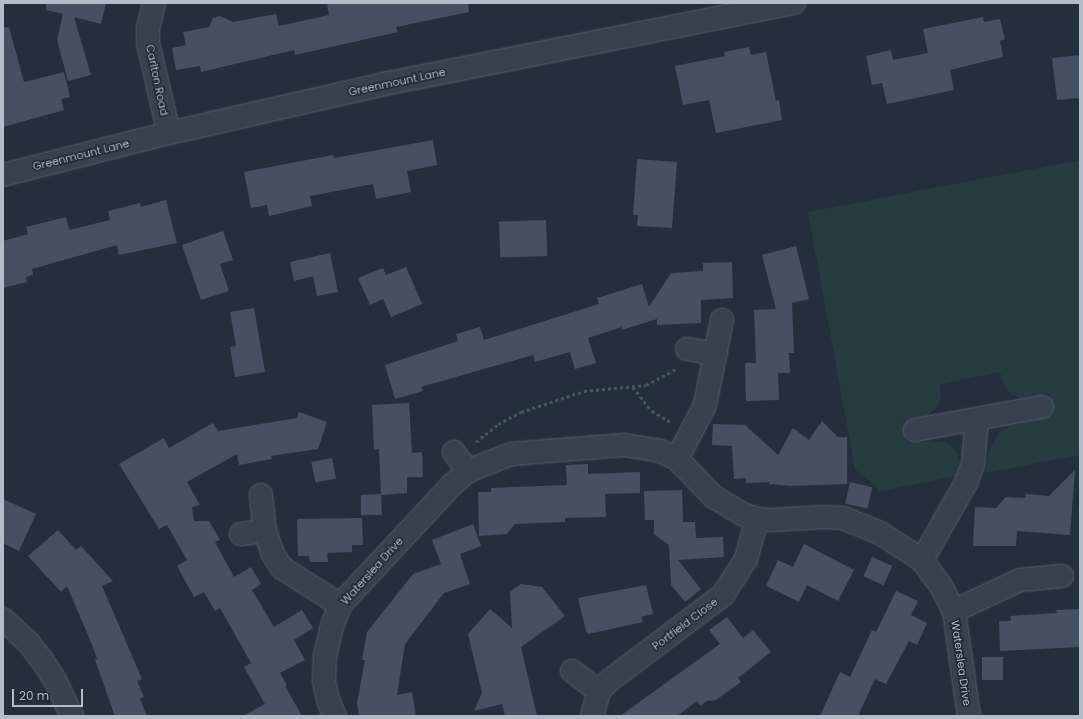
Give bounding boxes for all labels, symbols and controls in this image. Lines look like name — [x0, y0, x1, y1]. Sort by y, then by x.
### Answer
street label: Carlton Road — [143, 43, 171, 117]
street label: Greenmount Lane — [347, 65, 447, 99]
street label: Greenmount Lane — [31, 137, 131, 173]
street label: Waterslea Drive — [338, 535, 406, 607]
street label: Portfield Close — [650, 595, 720, 653]
street label: Waterslea Drive — [948, 619, 974, 707]
scale bar — [14, 681, 85, 707]
text: 20 m — [19, 687, 49, 704]

